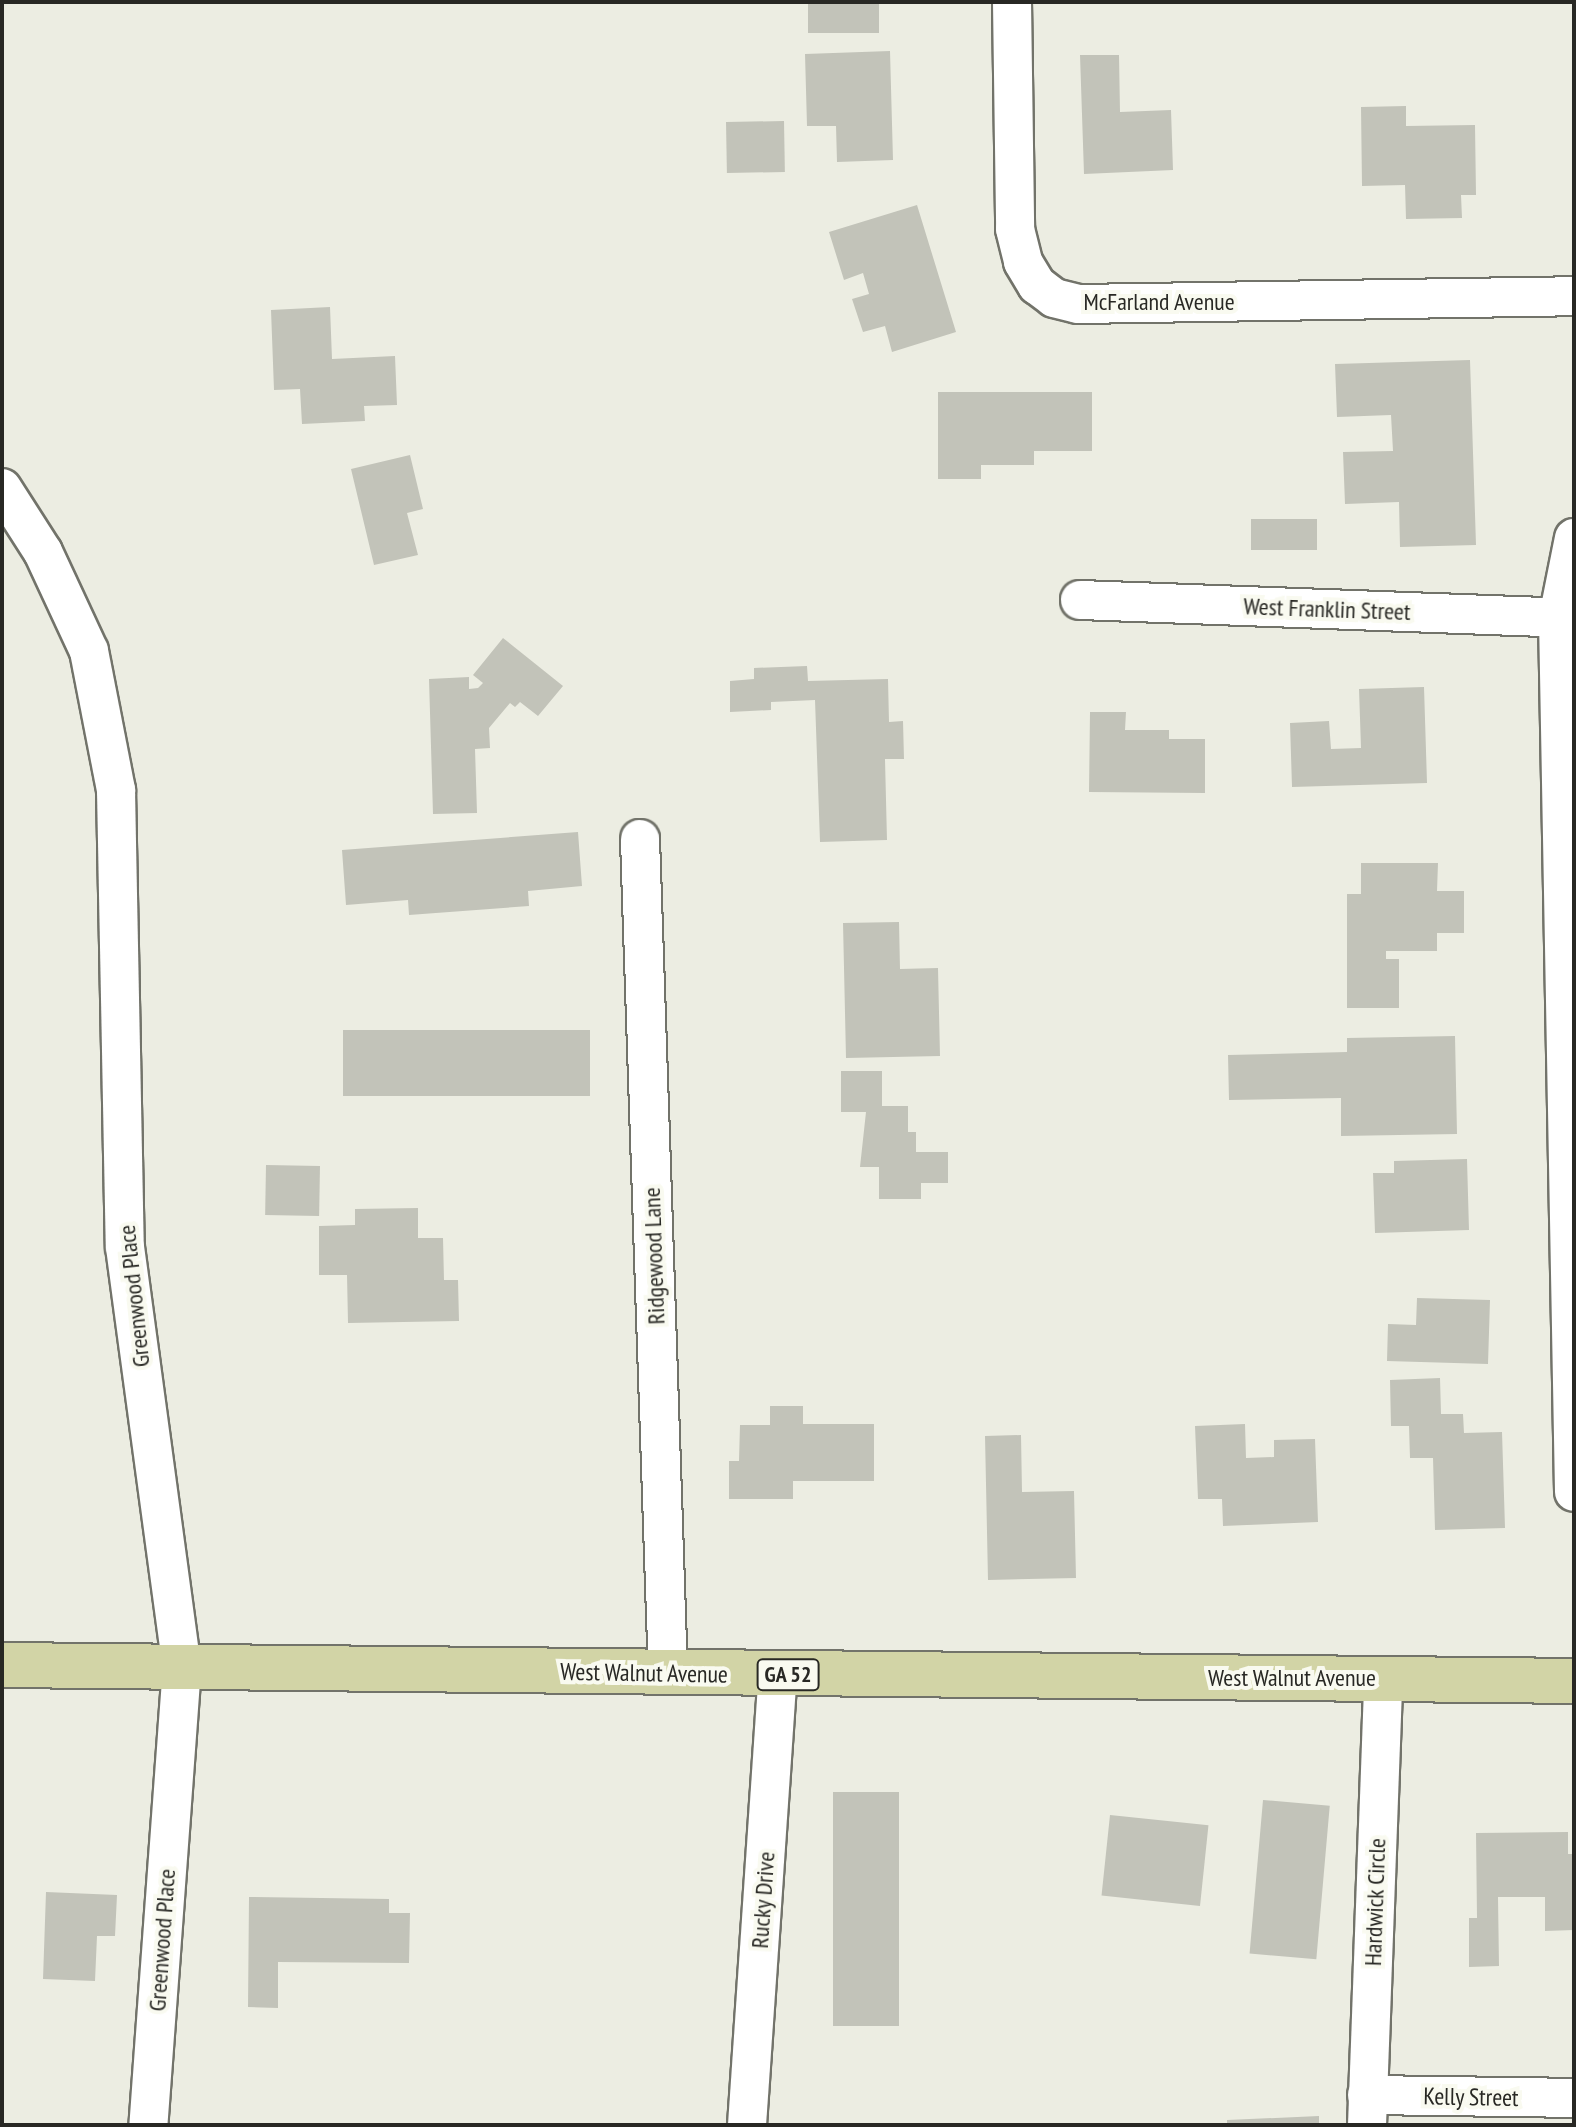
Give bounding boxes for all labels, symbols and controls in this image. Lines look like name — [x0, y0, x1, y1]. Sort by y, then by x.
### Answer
street label: McFarland Avenue — [1083, 288, 1235, 316]
street label: West Franklin Street — [1243, 592, 1411, 626]
street label: Ridgewood Lane — [637, 1187, 671, 1325]
street label: Greenwood Place — [112, 1223, 156, 1369]
street label: West Walnut Avenue — [559, 1657, 729, 1689]
road number: GA 52 — [756, 1657, 820, 1693]
street label: West Walnut Avenue — [1208, 1664, 1376, 1692]
street label: Hardwick Circle — [1358, 1837, 1392, 1967]
street label: Rucky Drive — [745, 1850, 781, 1950]
street label: Greenwood Place — [143, 1868, 181, 2012]
street label: Kelly Street — [1423, 2082, 1519, 2112]

